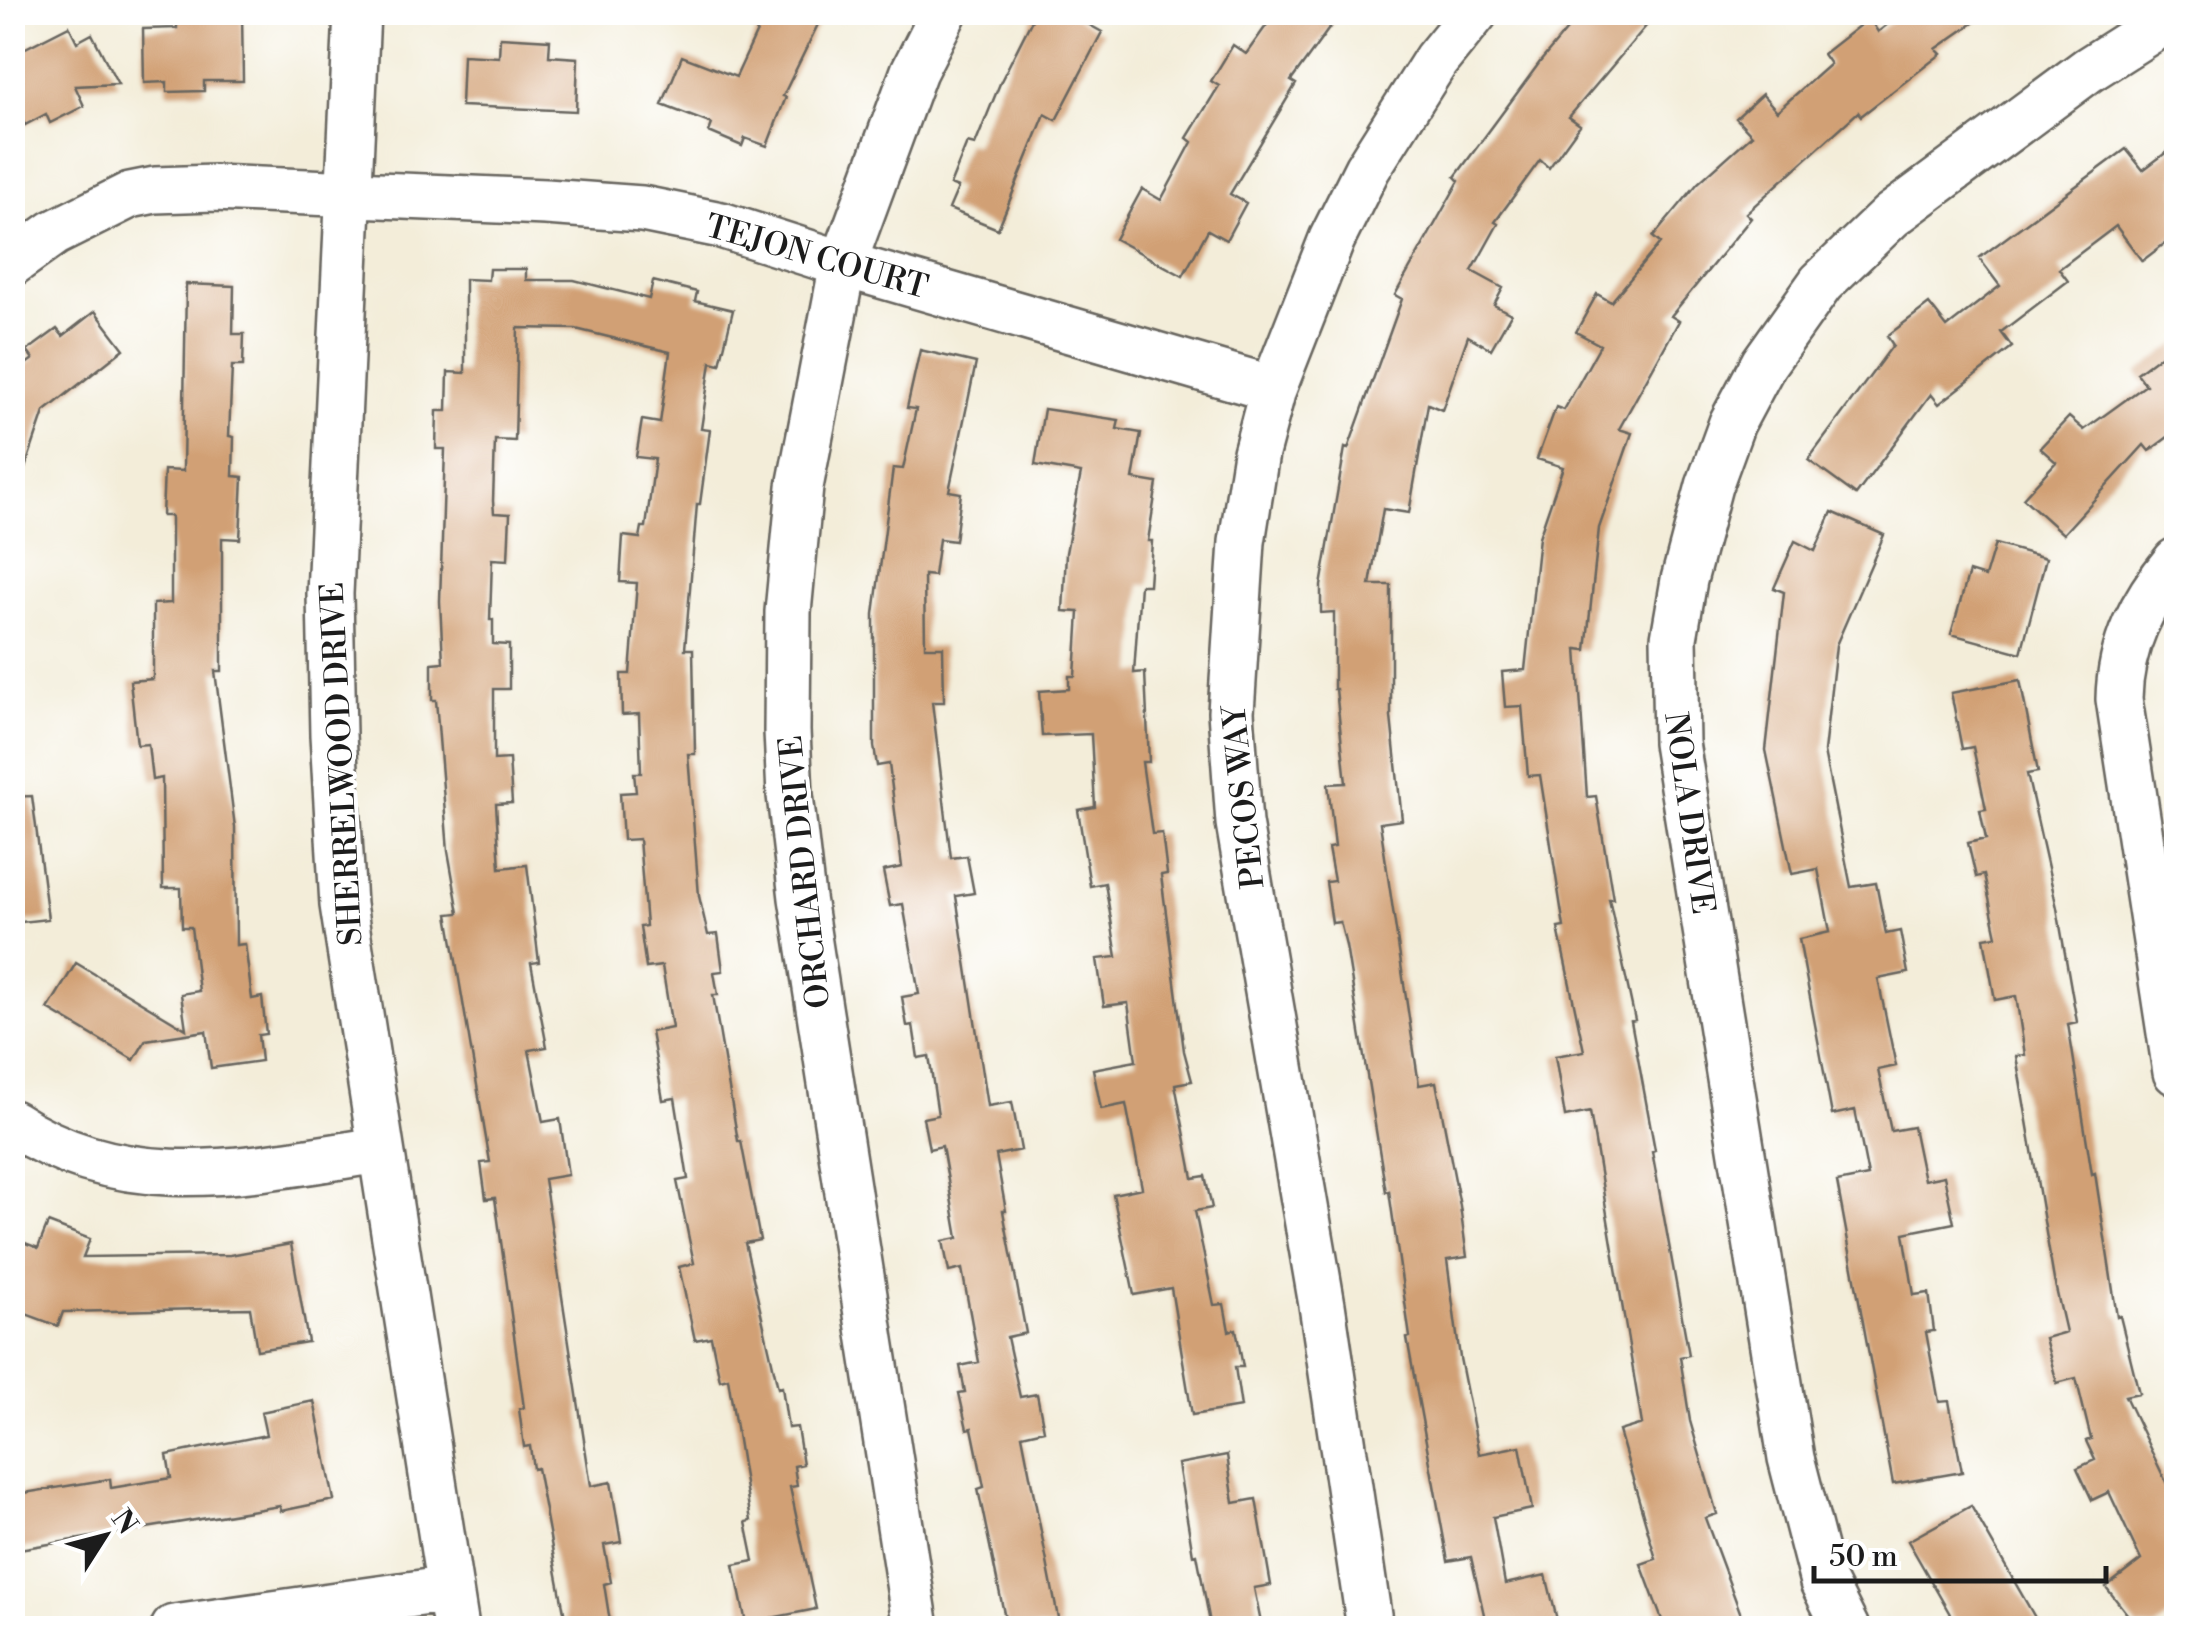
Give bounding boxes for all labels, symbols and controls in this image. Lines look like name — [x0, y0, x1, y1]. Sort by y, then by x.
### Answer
street label: TEJON COURT — [701, 206, 933, 308]
street label: SHERRELWOOD DRIVE — [312, 581, 372, 947]
street label: PECOS WAY — [1214, 701, 1273, 890]
street label: NOLA DRIVE — [1655, 710, 1723, 917]
street label: ORCHARD DRIVE — [771, 733, 839, 1010]
north arrow — [55, 1486, 155, 1586]
text: N — [103, 1503, 145, 1541]
scale bar — [1814, 1521, 2106, 1583]
text: 50 m — [1829, 1538, 1898, 1576]

